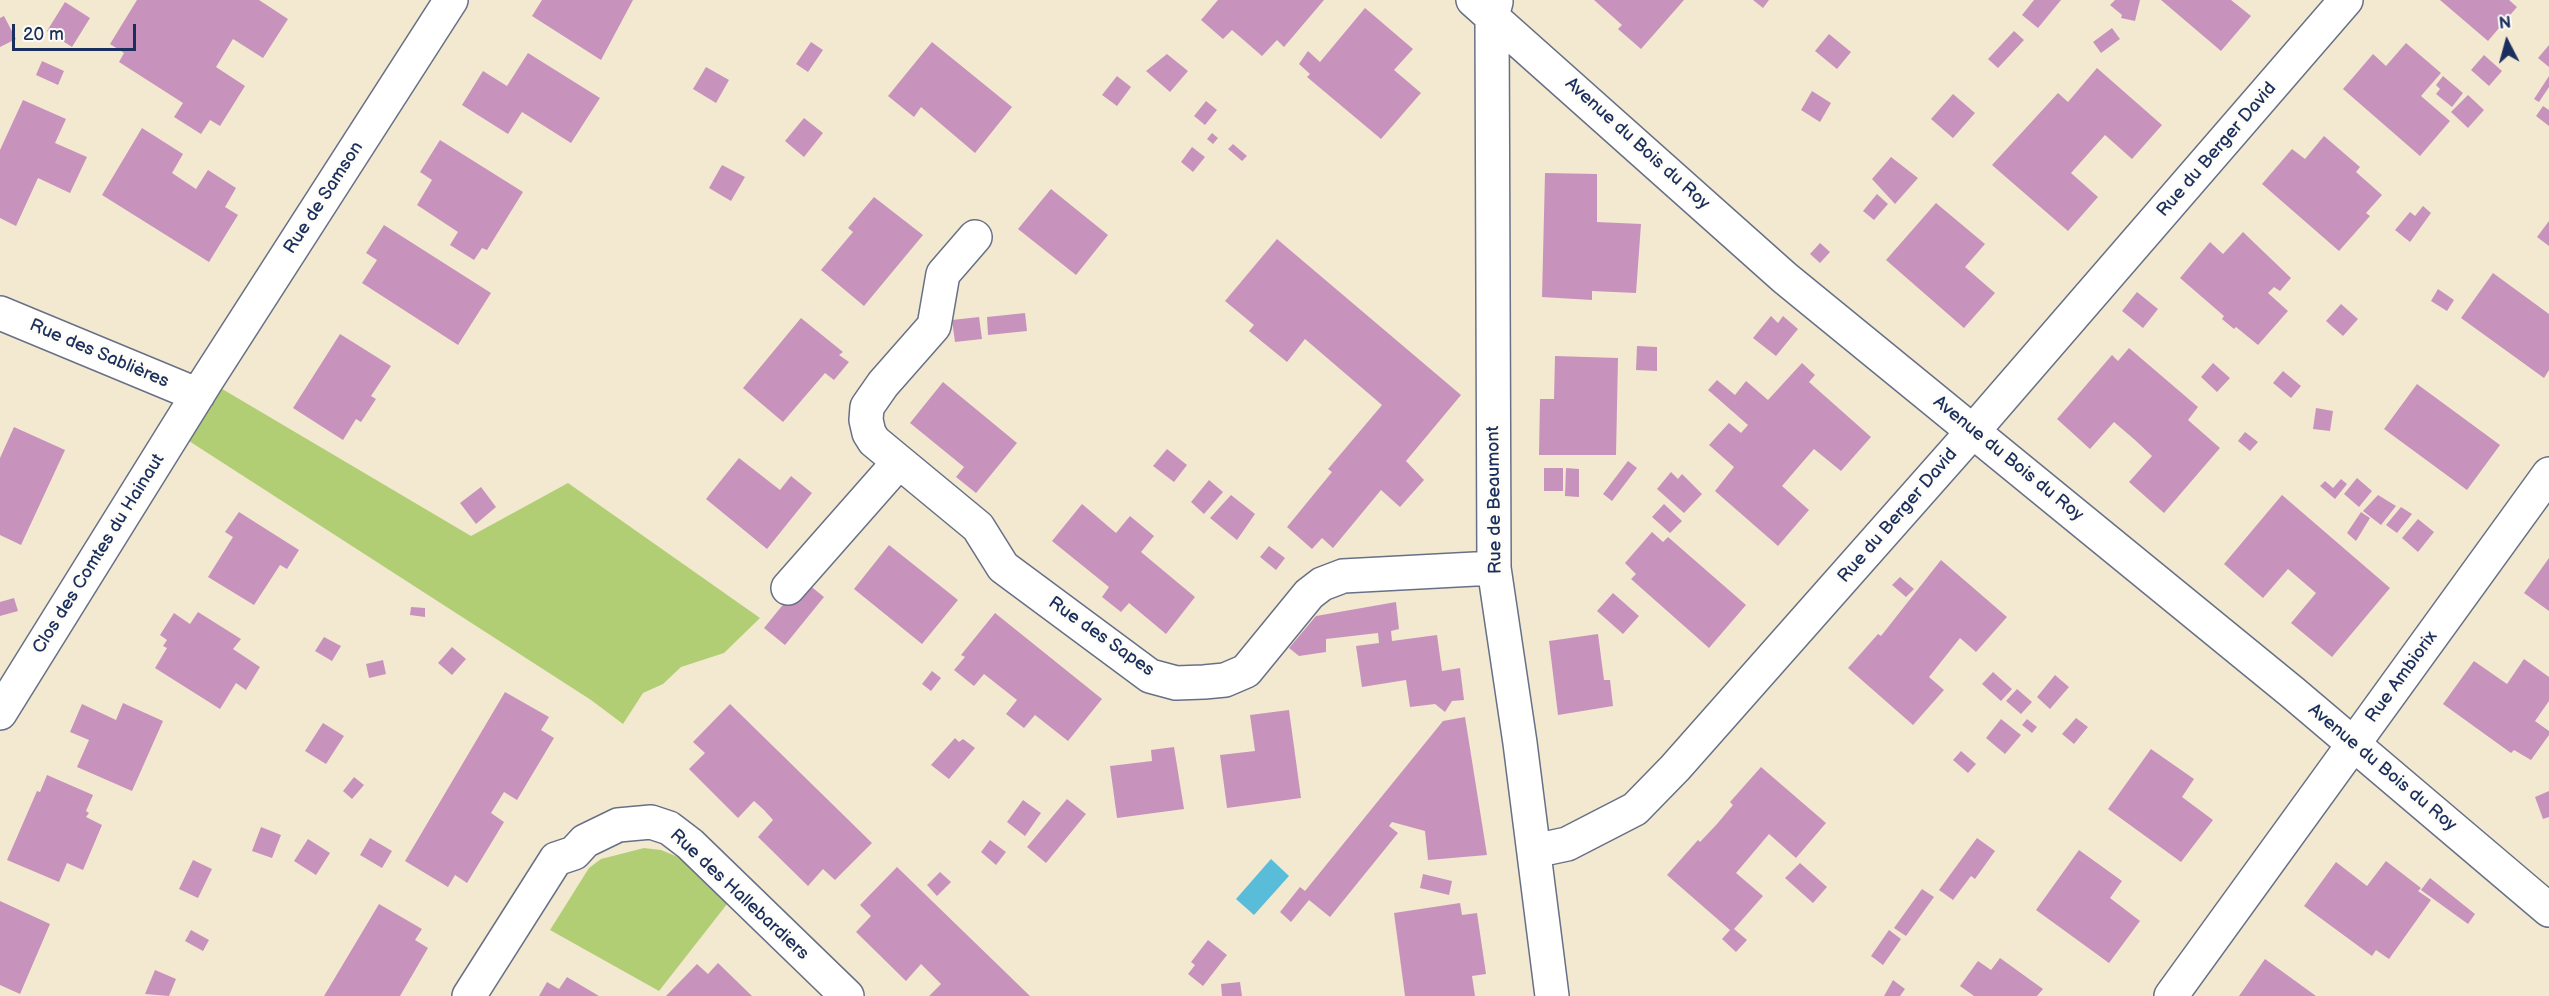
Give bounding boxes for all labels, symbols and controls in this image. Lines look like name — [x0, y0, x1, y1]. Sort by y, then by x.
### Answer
scale bar — [15, 12, 140, 50]
north arrow — [2477, 12, 2537, 72]
text: N — [2498, 14, 2512, 34]
text: 20 m — [23, 24, 64, 45]
street label: Avenue du Bois du Roy — [1560, 73, 1714, 215]
street label: Rue du Berger David — [2153, 78, 2281, 222]
street label: Rue de Samson — [280, 138, 368, 258]
street label: Rue des Sablières — [26, 315, 172, 393]
street label: Avenue du Bois du Roy — [1928, 392, 2088, 526]
street label: Rue de Beaumont — [1483, 426, 1507, 574]
street label: Rue du Berger David — [1834, 444, 1962, 588]
street label: Clos des Comtes du Hainaut — [29, 450, 169, 658]
street label: Rue des Sapes — [1044, 593, 1158, 681]
street label: Rue Ambiorix — [2361, 627, 2443, 727]
street label: Avenue du Bois du Roy — [2303, 700, 2461, 836]
street label: Rue des Hallebardiers — [665, 825, 813, 965]

